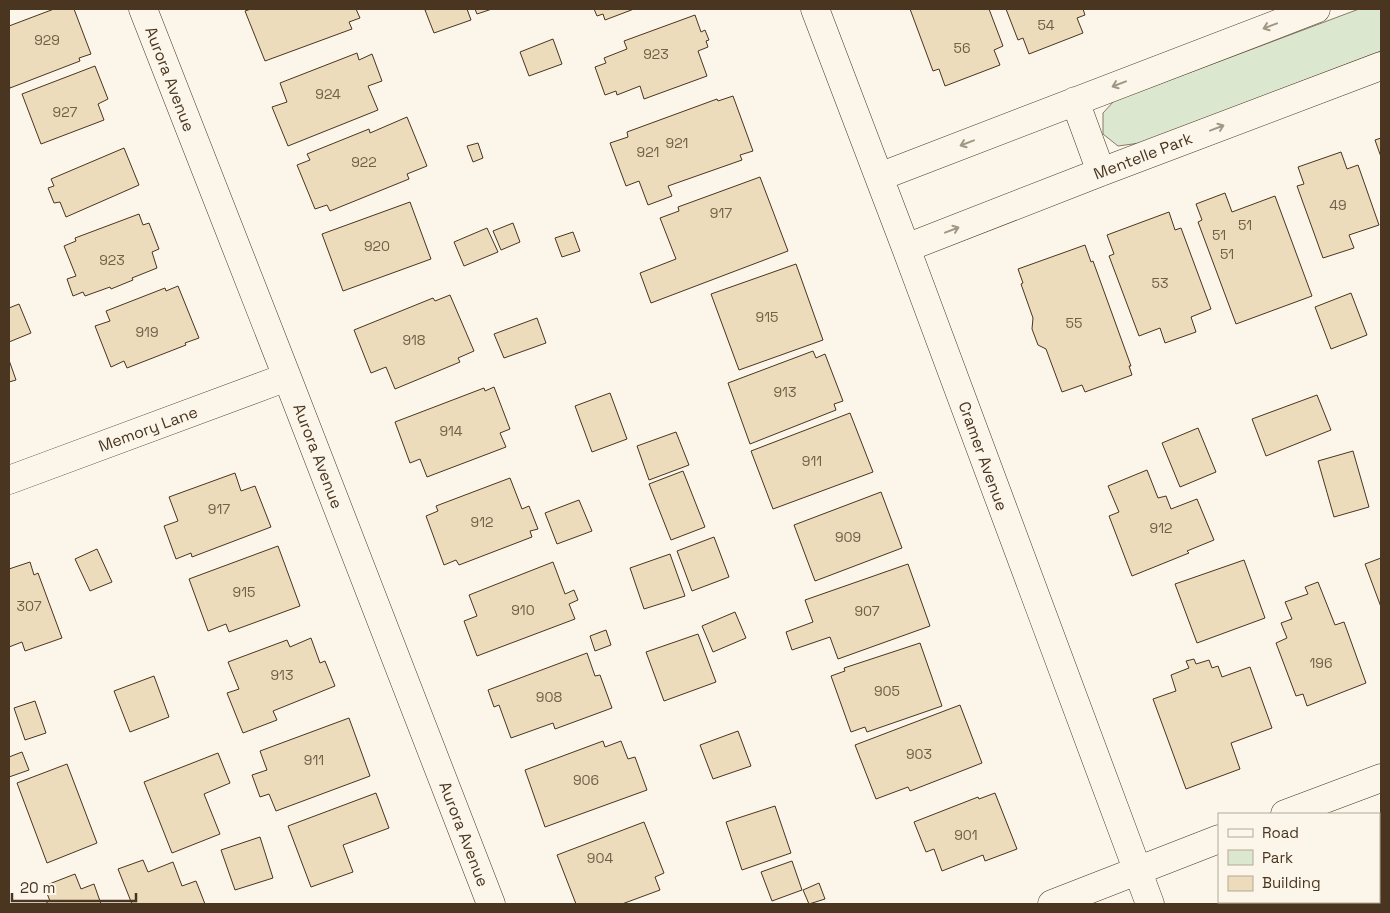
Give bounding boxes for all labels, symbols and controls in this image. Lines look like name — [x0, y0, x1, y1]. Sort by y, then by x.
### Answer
house number: 54 — [1037, 16, 1055, 34]
one-way arrow — [1263, 22, 1279, 31]
street label: Aurora Avenue — [140, 23, 200, 135]
house number: 929 — [34, 31, 60, 49]
house number: 56 — [954, 39, 970, 57]
house number: 923 — [643, 45, 669, 63]
one-way arrow — [1112, 80, 1127, 89]
house number: 924 — [315, 85, 341, 103]
house number: 927 — [53, 103, 78, 121]
one-way arrow — [1209, 123, 1225, 132]
street label: Mentelle Park — [1091, 127, 1196, 184]
house number: 921 — [666, 134, 688, 152]
one-way arrow — [960, 139, 975, 148]
house number: 921 — [637, 143, 659, 161]
house number: 922 — [351, 153, 377, 171]
house number: 49 — [1329, 196, 1347, 214]
house number: 917 — [710, 204, 732, 222]
house number: 51 — [1238, 216, 1252, 234]
one-way arrow — [943, 225, 959, 234]
house number: 51 — [1212, 226, 1226, 244]
house number: 920 — [364, 237, 390, 255]
house number: 51 — [1220, 245, 1234, 263]
house number: 923 — [99, 251, 125, 269]
house number: 53 — [1152, 274, 1168, 292]
house number: 915 — [756, 308, 778, 326]
house number: 55 — [1066, 314, 1082, 332]
house number: 919 — [136, 323, 159, 341]
house number: 918 — [402, 331, 426, 349]
house number: 913 — [774, 383, 796, 401]
street label: Cramer Avenue — [953, 398, 1013, 514]
street label: Aurora Avenue — [288, 400, 348, 512]
street label: Memory Lane — [95, 401, 201, 457]
house number: 914 — [439, 422, 463, 440]
house number: 911 — [802, 452, 822, 470]
house number: 917 — [208, 500, 230, 518]
house number: 912 — [471, 513, 493, 531]
house number: 912 — [1150, 519, 1172, 537]
house number: 909 — [835, 528, 861, 546]
house number: 915 — [233, 583, 255, 601]
house number: 307 — [16, 597, 42, 615]
house number: 910 — [511, 601, 535, 619]
house number: 907 — [854, 602, 880, 620]
house number: 196 — [1310, 654, 1333, 672]
house number: 913 — [271, 666, 293, 684]
house number: 905 — [874, 682, 900, 700]
house number: 908 — [536, 688, 562, 706]
house number: 903 — [906, 745, 932, 763]
house number: 911 — [304, 751, 324, 769]
house number: 906 — [573, 771, 599, 789]
street label: Aurora Avenue — [434, 778, 494, 890]
legend — [1218, 813, 1380, 903]
text: Road — [1262, 823, 1299, 842]
house number: 901 — [954, 826, 978, 844]
text: Park — [1262, 848, 1293, 867]
house number: 904 — [587, 849, 613, 867]
scale bar — [12, 870, 136, 902]
text: Building — [1262, 873, 1321, 892]
text: 20 m — [20, 878, 55, 897]

